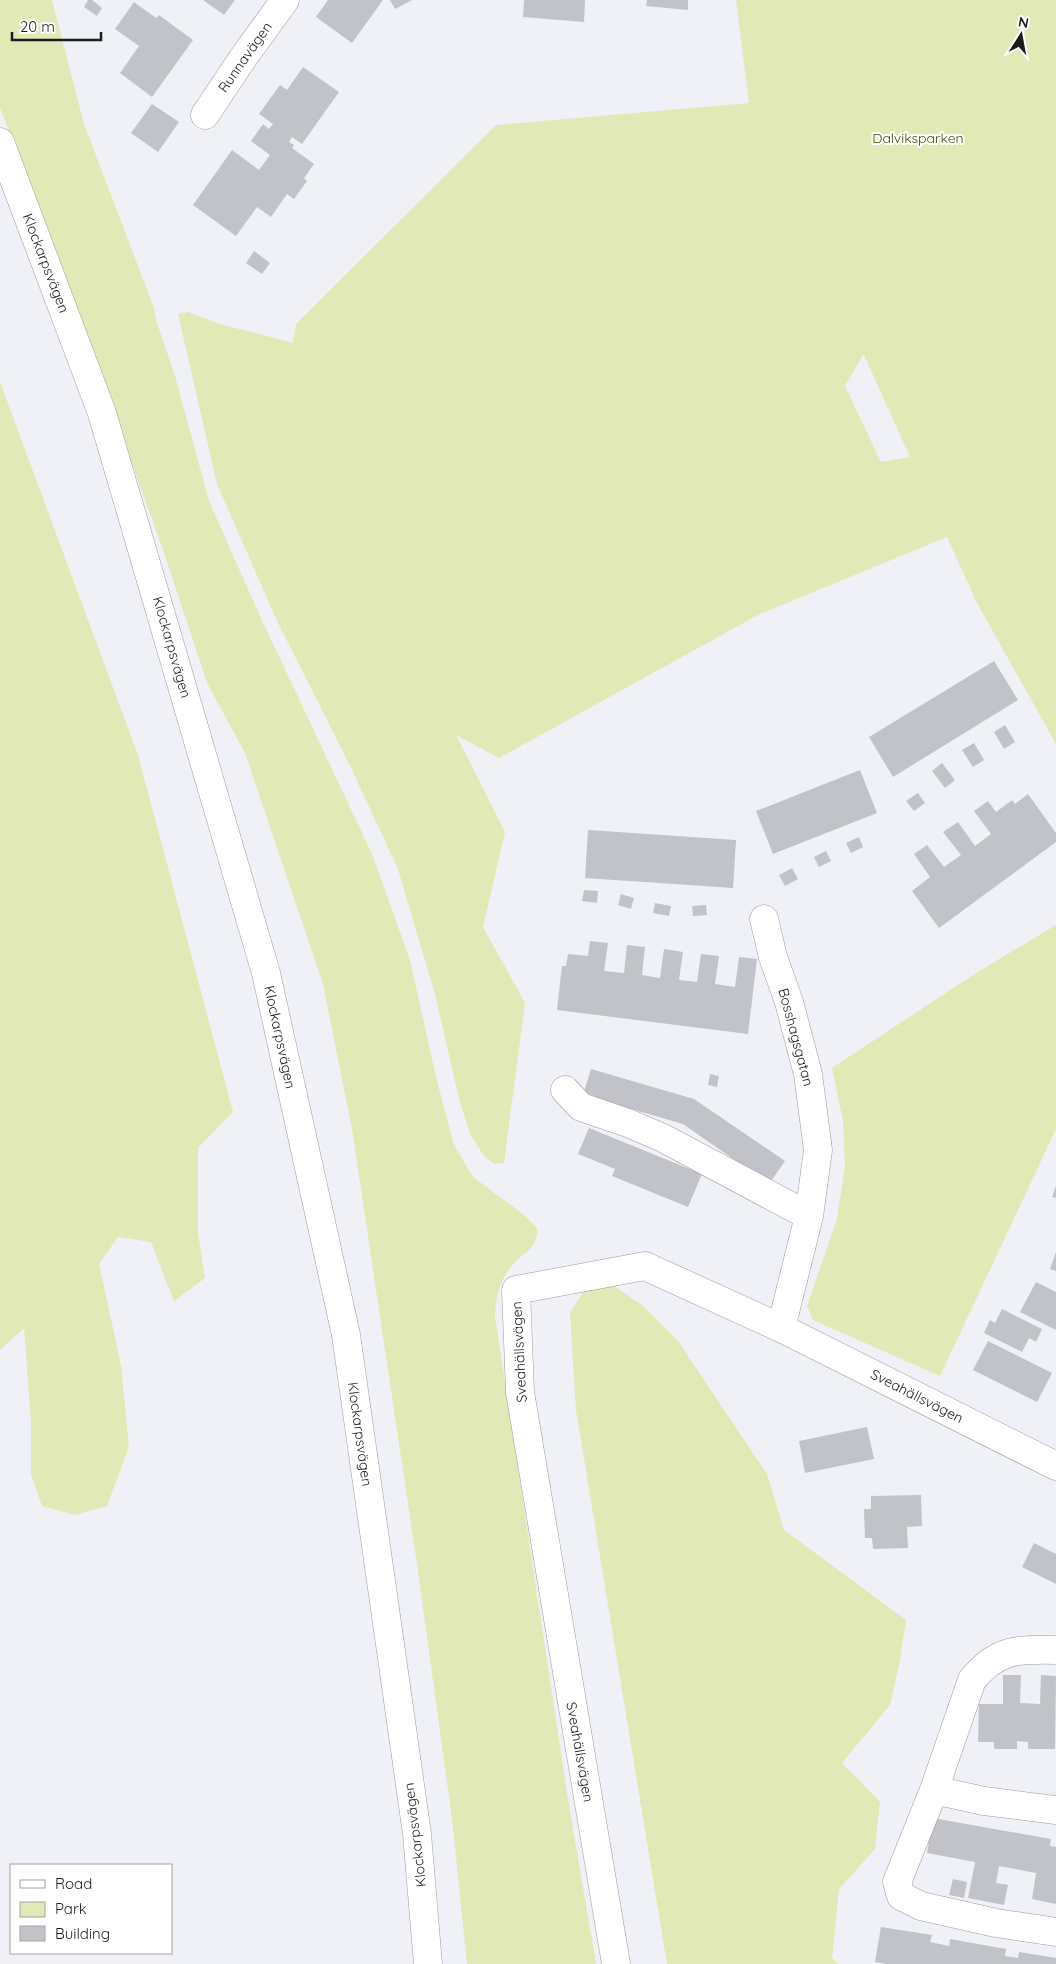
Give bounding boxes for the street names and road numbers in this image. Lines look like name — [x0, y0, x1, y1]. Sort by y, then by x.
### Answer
street label: Runnavägen — [214, 18, 276, 96]
street label: Klockarpsvägen — [19, 211, 73, 315]
street label: Klockarpsvägen — [149, 594, 195, 700]
street label: Klockarpsvägen — [260, 984, 300, 1090]
street label: Bosshagsgatan — [774, 986, 818, 1088]
street label: Sveahällsvägen — [507, 1301, 531, 1403]
street label: Sveahällsvägen — [868, 1365, 966, 1427]
street label: Klockarpsvägen — [344, 1381, 376, 1487]
street label: Sveahällsvägen — [562, 1700, 598, 1804]
street label: Klockarpsvägen — [400, 1782, 430, 1888]

